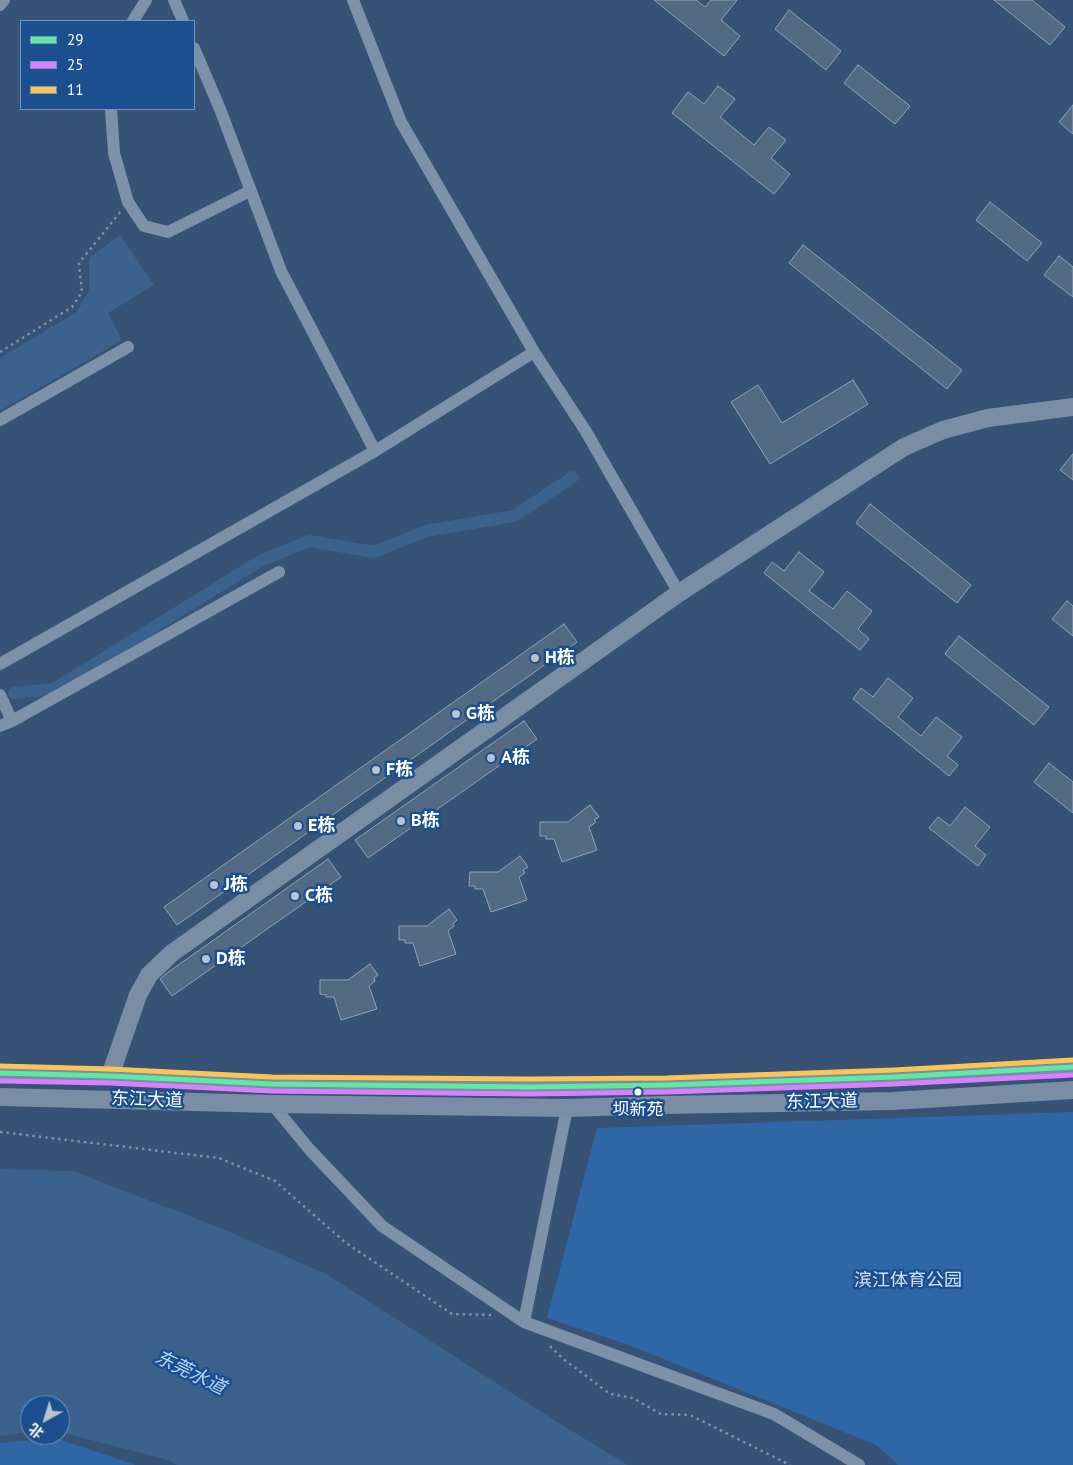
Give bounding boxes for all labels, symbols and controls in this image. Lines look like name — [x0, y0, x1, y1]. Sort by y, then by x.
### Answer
legend — [20, 20, 195, 110]
text: 29 — [67, 30, 83, 49]
text: 25 — [67, 55, 83, 74]
text: 11 — [67, 80, 83, 99]
place label: H栋 — [545, 647, 575, 669]
marker: H栋 — [529, 652, 541, 664]
place label: G栋 — [466, 703, 495, 725]
marker: G栋 — [450, 708, 462, 720]
place label: A栋 — [501, 747, 530, 769]
marker: A栋 — [485, 752, 497, 764]
place label: F栋 — [386, 759, 413, 781]
marker: F栋 — [370, 764, 382, 776]
place label: B栋 — [411, 810, 440, 832]
place label: E栋 — [308, 815, 335, 837]
marker: B栋 — [395, 815, 407, 827]
marker: E栋 — [292, 820, 304, 832]
place label: J栋 — [224, 874, 248, 896]
marker: J栋 — [208, 879, 220, 891]
place label: C栋 — [305, 885, 333, 907]
marker: C栋 — [289, 890, 301, 902]
place label: D栋 — [216, 948, 246, 970]
marker: D栋 — [200, 953, 212, 965]
marker: 坝新苑 — [633, 1087, 643, 1097]
street label: 东江大道 — [111, 1088, 183, 1112]
street label: 东江大道 — [786, 1091, 858, 1113]
place label: 坝新苑 — [613, 1100, 663, 1120]
park label: 滨江体育公园 — [854, 1270, 962, 1292]
water label: 东莞水道 — [151, 1346, 229, 1400]
north arrow — [20, 1395, 70, 1445]
text: 北 — [25, 1419, 47, 1442]

